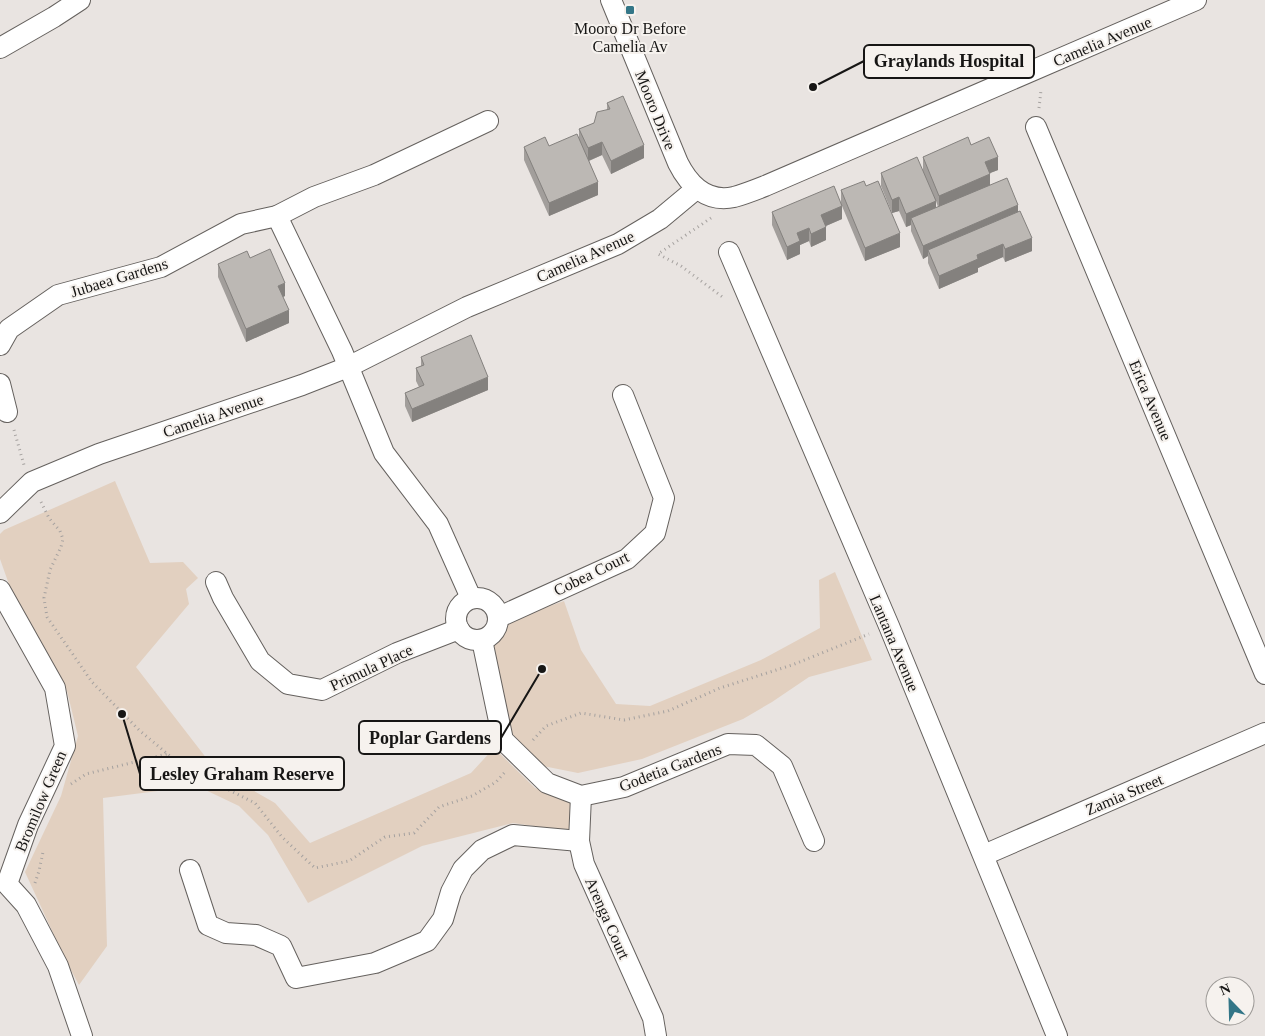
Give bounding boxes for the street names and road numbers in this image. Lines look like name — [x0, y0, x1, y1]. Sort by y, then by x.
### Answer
street label: Camelia Avenue — [1051, 13, 1154, 70]
street label: Mooro Drive — [632, 68, 679, 152]
street label: Camelia Avenue — [534, 227, 637, 286]
street label: Jubaea Gardens — [68, 255, 170, 300]
street label: Erica Avenue — [1126, 358, 1175, 443]
street label: Camelia Avenue — [161, 390, 266, 441]
street label: Cobea Court — [551, 548, 632, 599]
street label: Lantana Avenue — [867, 592, 923, 694]
street label: Primula Place — [327, 641, 415, 694]
street label: Godetia Gardens — [617, 740, 724, 795]
street label: Bromilow Green — [12, 748, 69, 854]
street label: Zamia Street — [1083, 770, 1166, 818]
street label: Arenga Court — [581, 875, 633, 963]

